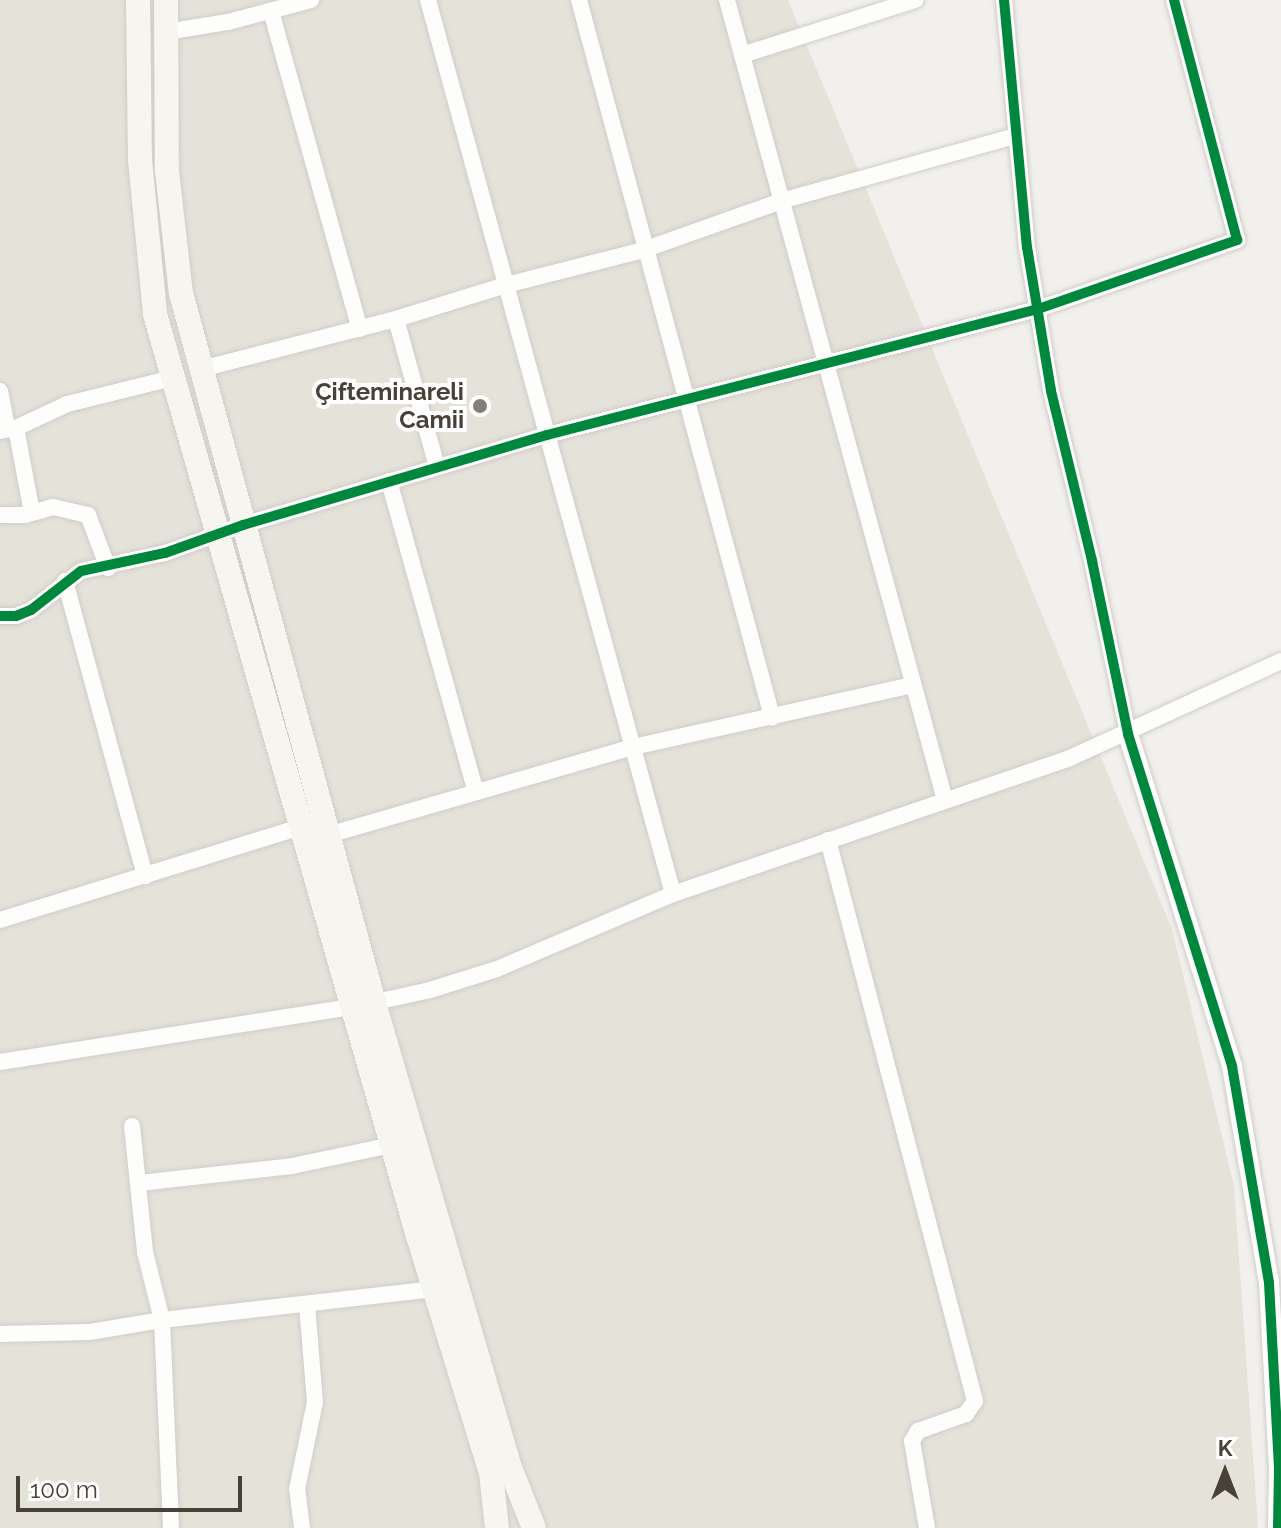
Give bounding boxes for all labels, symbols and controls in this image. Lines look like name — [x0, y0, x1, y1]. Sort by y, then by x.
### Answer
place label: Çifteminareli Camii — [315, 378, 464, 434]
marker: Çifteminareli Camii — [471, 397, 489, 415]
north arrow — [1185, 1432, 1265, 1512]
text: K — [1218, 1435, 1232, 1461]
scale bar — [20, 1460, 246, 1510]
text: 100 m — [30, 1475, 98, 1504]

